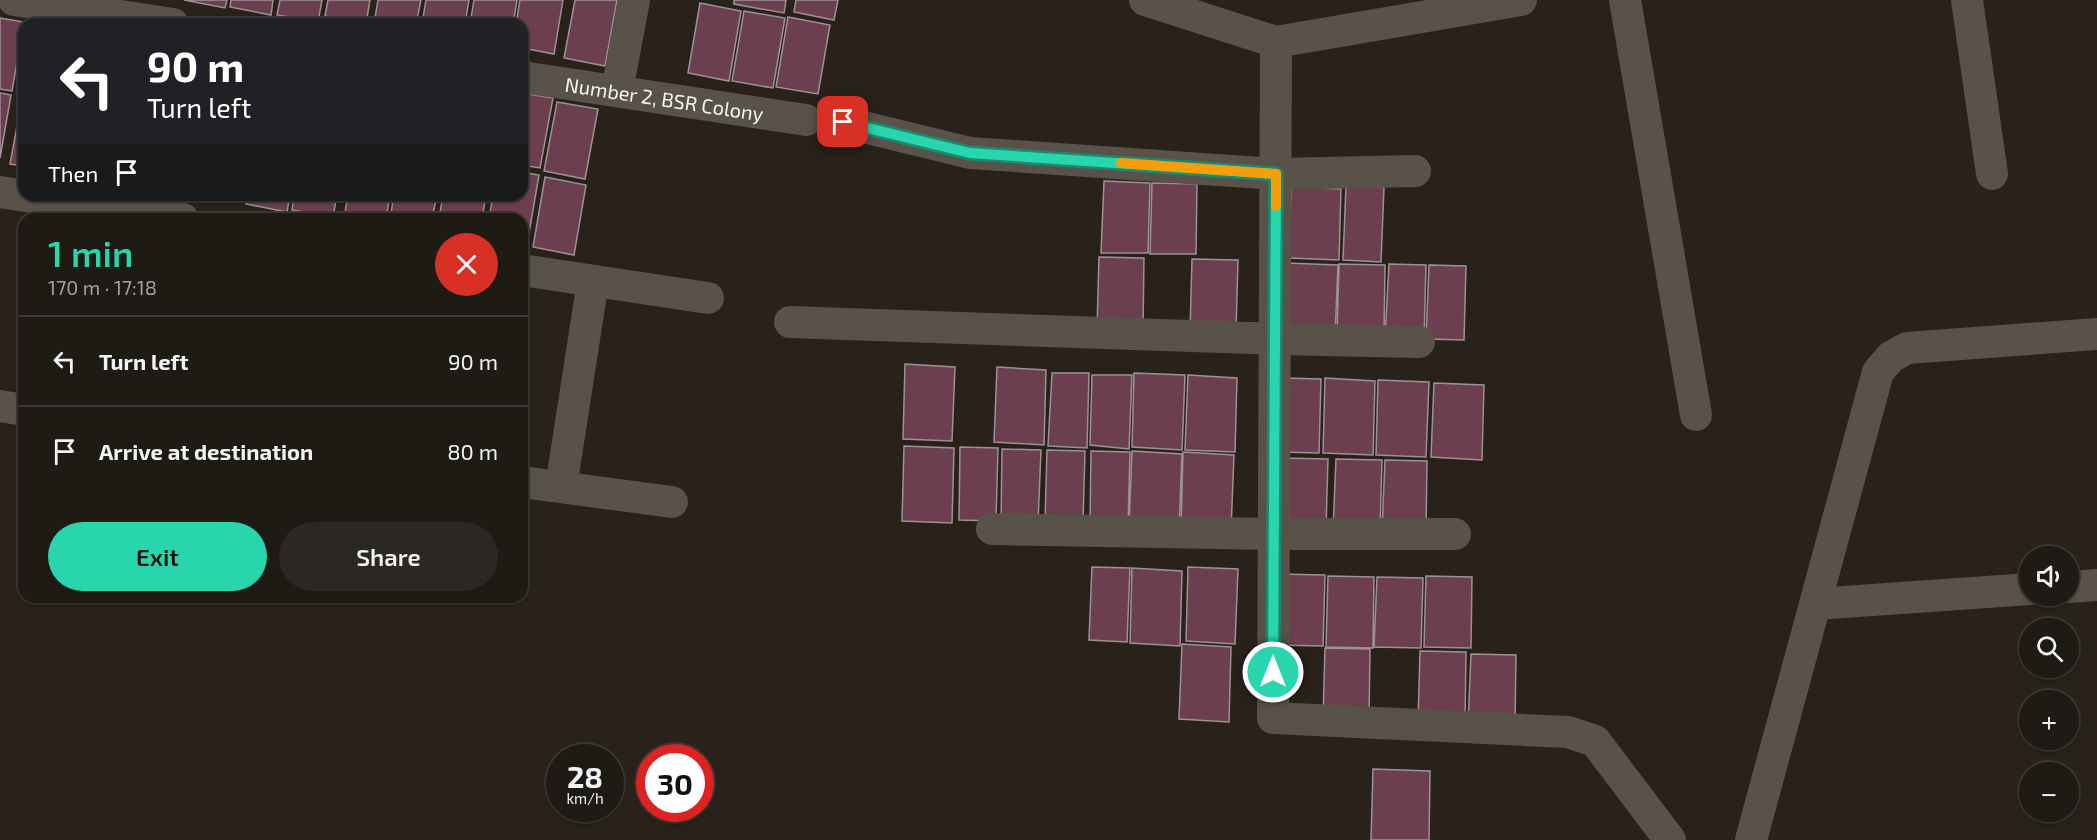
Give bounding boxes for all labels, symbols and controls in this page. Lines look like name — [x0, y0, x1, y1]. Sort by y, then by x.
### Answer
text: 90 m — [147, 40, 244, 90]
icon: left — [48, 42, 126, 120]
street label: Number 2, BSR Colony — [564, 72, 766, 125]
text: Turn left — [147, 91, 251, 123]
pin — [817, 96, 868, 147]
icon: arrive — [826, 105, 859, 138]
icon: arrive — [110, 156, 143, 189]
text: Then — [48, 160, 98, 186]
text: 1 min — [48, 231, 133, 274]
button: close — [435, 233, 498, 296]
text: 170 m · 17:18 — [48, 275, 157, 299]
icon: left — [48, 345, 81, 378]
text: Turn left — [99, 348, 188, 374]
text: 90 m — [448, 348, 498, 374]
icon: arrive — [48, 435, 81, 468]
text: Arrive at destination — [99, 438, 313, 464]
text: 80 m — [447, 438, 498, 464]
button: Exit — [48, 522, 267, 591]
button: Share — [279, 522, 498, 591]
map controls — [2019, 546, 2079, 822]
button: sound — [2019, 546, 2079, 606]
button: search — [2019, 618, 2079, 678]
position arrow — [1241, 640, 1305, 704]
button: + — [2019, 690, 2079, 750]
speed limit sign: 30 — [636, 744, 714, 822]
text: 28 — [567, 758, 603, 794]
button: − — [2019, 762, 2079, 822]
text: km/h — [566, 789, 604, 807]

